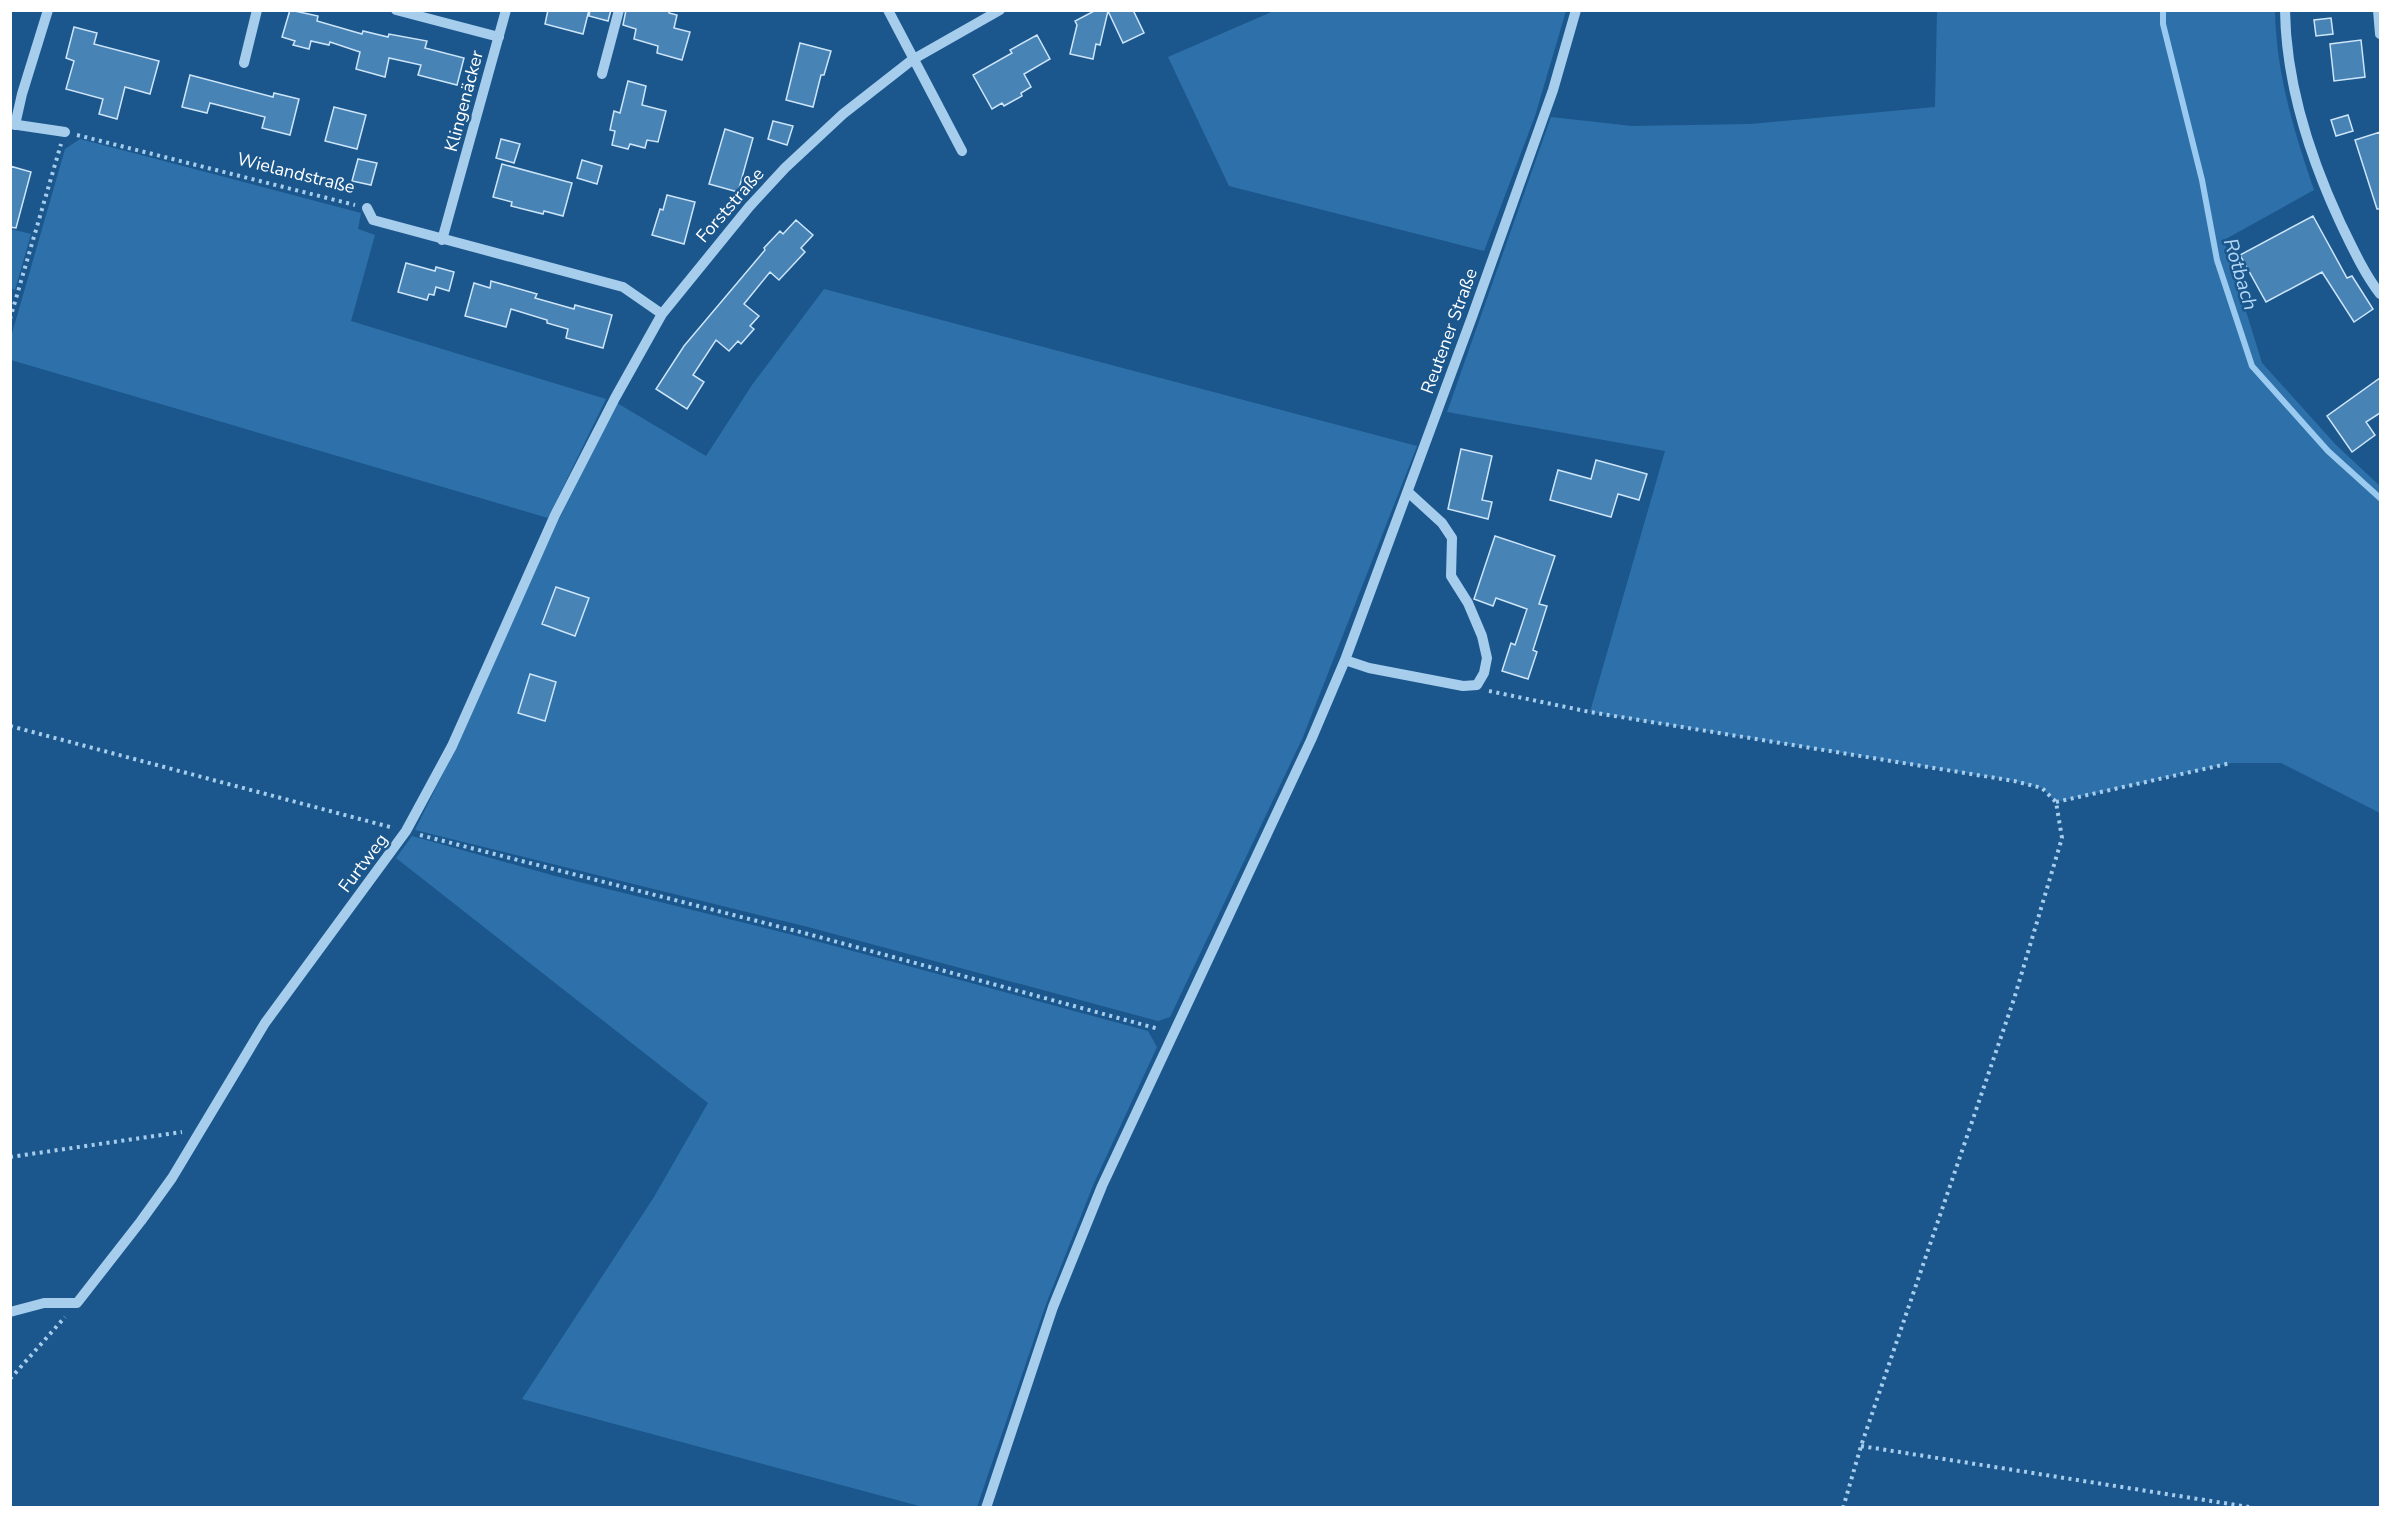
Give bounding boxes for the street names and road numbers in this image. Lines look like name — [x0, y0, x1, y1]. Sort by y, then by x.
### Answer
street label: Klingenäcker — [439, 47, 489, 154]
street label: Wielandstraße — [235, 147, 357, 199]
street label: Forststraße — [691, 162, 769, 248]
street label: Reutener Straße — [1415, 265, 1483, 397]
street label: Furtweg — [333, 829, 393, 897]

